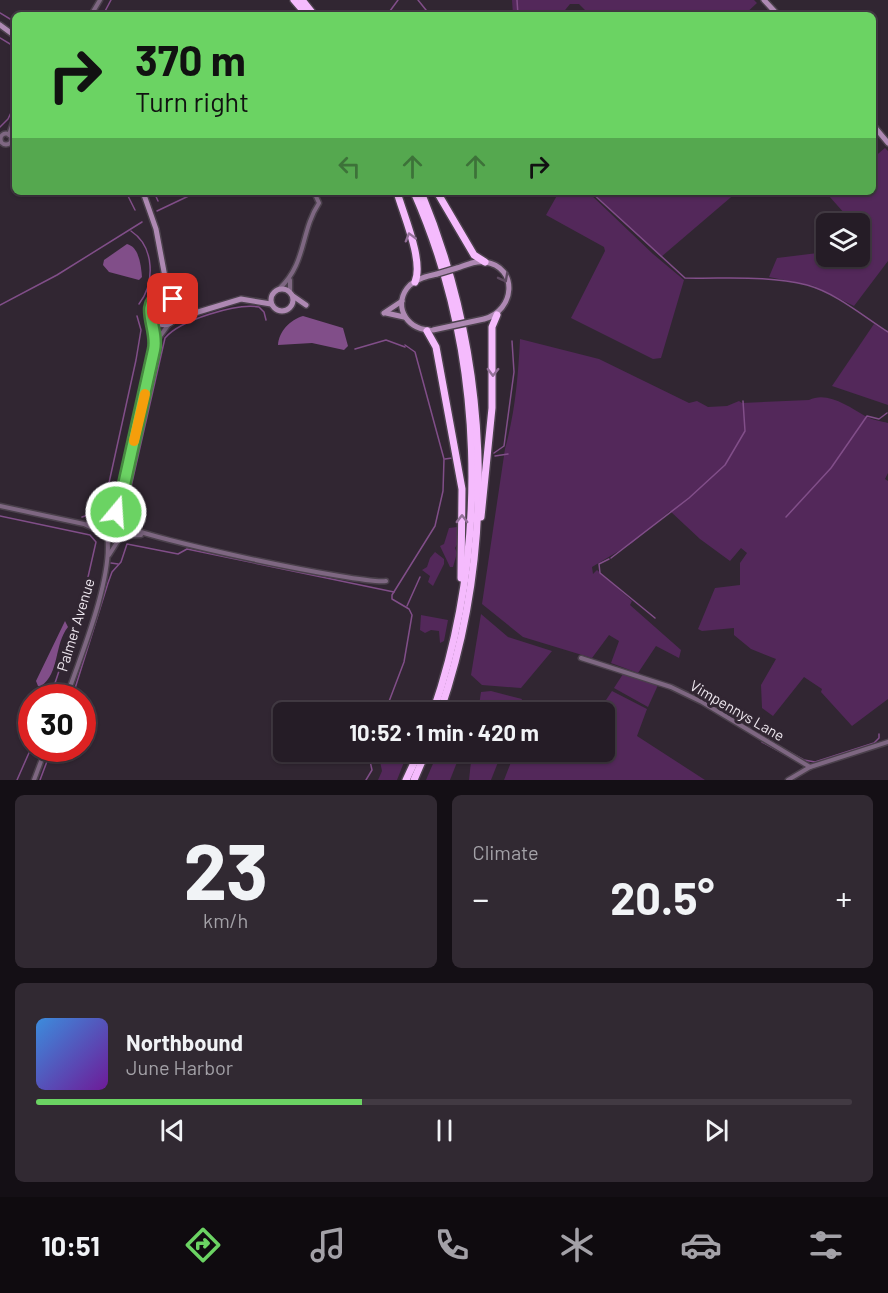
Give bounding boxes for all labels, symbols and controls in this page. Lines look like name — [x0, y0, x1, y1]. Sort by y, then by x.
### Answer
text: 370 m — [135, 34, 246, 84]
icon: right — [36, 36, 114, 114]
text: Turn right — [135, 85, 249, 117]
icon: left — [333, 150, 366, 183]
icon: ahead — [396, 150, 429, 183]
icon: ahead — [459, 150, 492, 183]
icon: right — [522, 150, 555, 183]
map controls — [816, 213, 870, 267]
button: layers — [816, 213, 870, 267]
one-way arrow — [405, 232, 417, 243]
one-way arrow — [497, 272, 509, 283]
pin — [147, 273, 198, 324]
icon: arrive — [156, 282, 189, 315]
one-way arrow — [487, 367, 499, 376]
position arrow — [84, 480, 148, 544]
one-way arrow — [455, 514, 468, 523]
street label: Palmer Avenue — [52, 576, 98, 673]
street label: Vimpennys Lane — [687, 676, 788, 744]
speed limit sign: 30 — [18, 684, 96, 762]
text: 10:52 · 1 min · 420 m — [349, 719, 539, 745]
text: 23 — [183, 822, 268, 916]
text: Climate — [473, 840, 539, 864]
text: 20.5° — [610, 870, 714, 924]
text: − — [473, 878, 489, 918]
text: + — [836, 878, 852, 918]
text: km/h — [203, 908, 248, 932]
text: Northbound — [126, 1029, 243, 1055]
text: June Harbor — [126, 1055, 233, 1079]
icon: previous — [156, 1114, 189, 1147]
icon: pause — [428, 1114, 461, 1147]
icon: next — [700, 1114, 733, 1147]
icon: directions — [182, 1224, 224, 1266]
icon: music — [307, 1224, 349, 1266]
icon: phone — [431, 1224, 473, 1266]
icon: climate — [556, 1224, 598, 1266]
icon: car — [680, 1224, 722, 1266]
icon: filters — [805, 1224, 847, 1266]
text: 10:51 — [41, 1229, 100, 1261]

